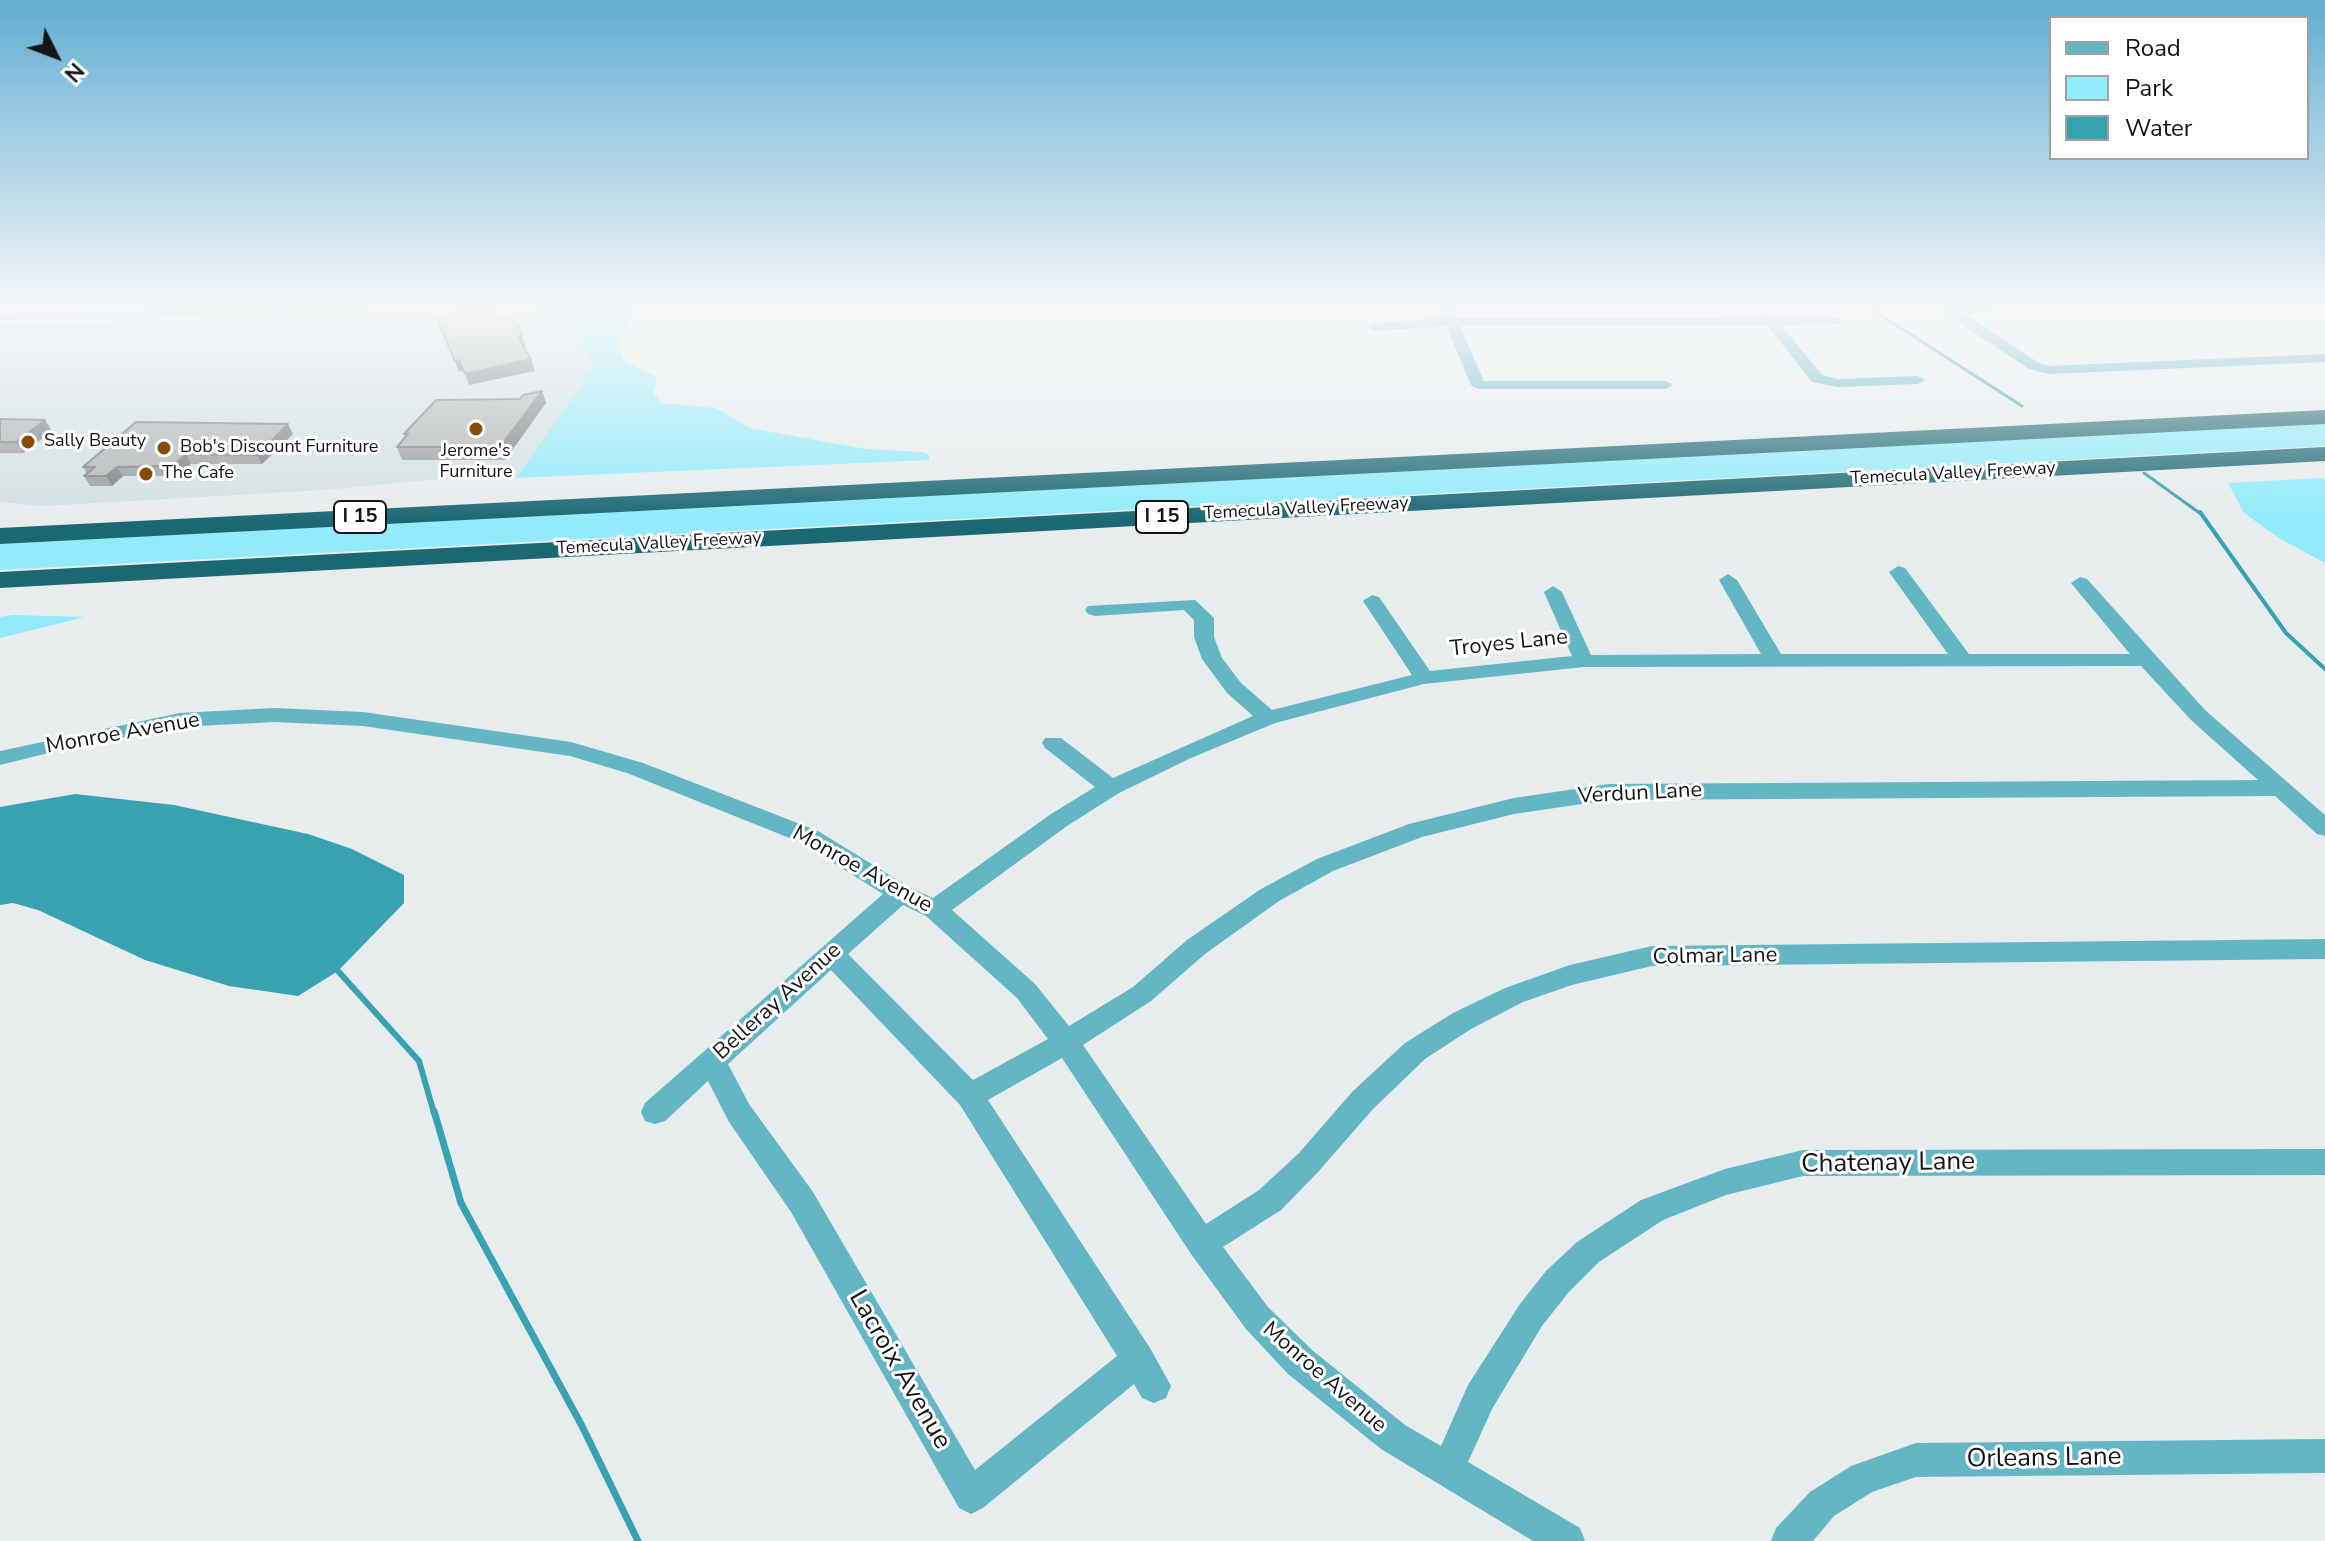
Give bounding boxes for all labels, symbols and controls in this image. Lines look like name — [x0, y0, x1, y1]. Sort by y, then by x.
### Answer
north arrow — [16, 16, 96, 96]
legend — [2049, 16, 2309, 160]
text: Road — [2125, 32, 2181, 64]
text: N — [57, 56, 90, 88]
text: Park — [2125, 72, 2173, 104]
text: Water — [2125, 112, 2192, 144]
marker: Jerome's Furniture — [467, 420, 485, 438]
place label: Sally Beauty — [44, 431, 146, 453]
marker: Sally Beauty — [19, 433, 37, 451]
place label: Bob's Discount Furniture — [180, 437, 378, 459]
marker: Bob's Discount Furniture — [155, 439, 173, 457]
place label: Jerome's Furniture — [440, 441, 512, 484]
street label: Temecula Valley Freeway — [1850, 458, 2056, 490]
place label: The Cafe — [162, 463, 234, 485]
marker: The Cafe — [137, 465, 155, 483]
street label: Temecula Valley Freeway — [1203, 493, 1409, 525]
road number: I 15 — [334, 501, 386, 533]
road number: I 15 — [1136, 501, 1188, 533]
street label: Temecula Valley Freeway — [556, 528, 762, 560]
street label: Troyes Lane — [1449, 625, 1569, 663]
street label: Monroe Avenue — [44, 707, 202, 761]
street label: Verdun Lane — [1577, 778, 1703, 810]
street label: Monroe Avenue — [787, 821, 937, 919]
street label: Belleray Avenue — [709, 938, 847, 1066]
street label: Colmar Lane — [1652, 943, 1778, 971]
street label: Chatenay Lane — [1801, 1147, 1975, 1181]
street label: Lacroix Avenue — [841, 1285, 957, 1455]
street label: Monroe Avenue — [1257, 1317, 1391, 1439]
street label: Orleans Lane — [1966, 1442, 2122, 1476]

